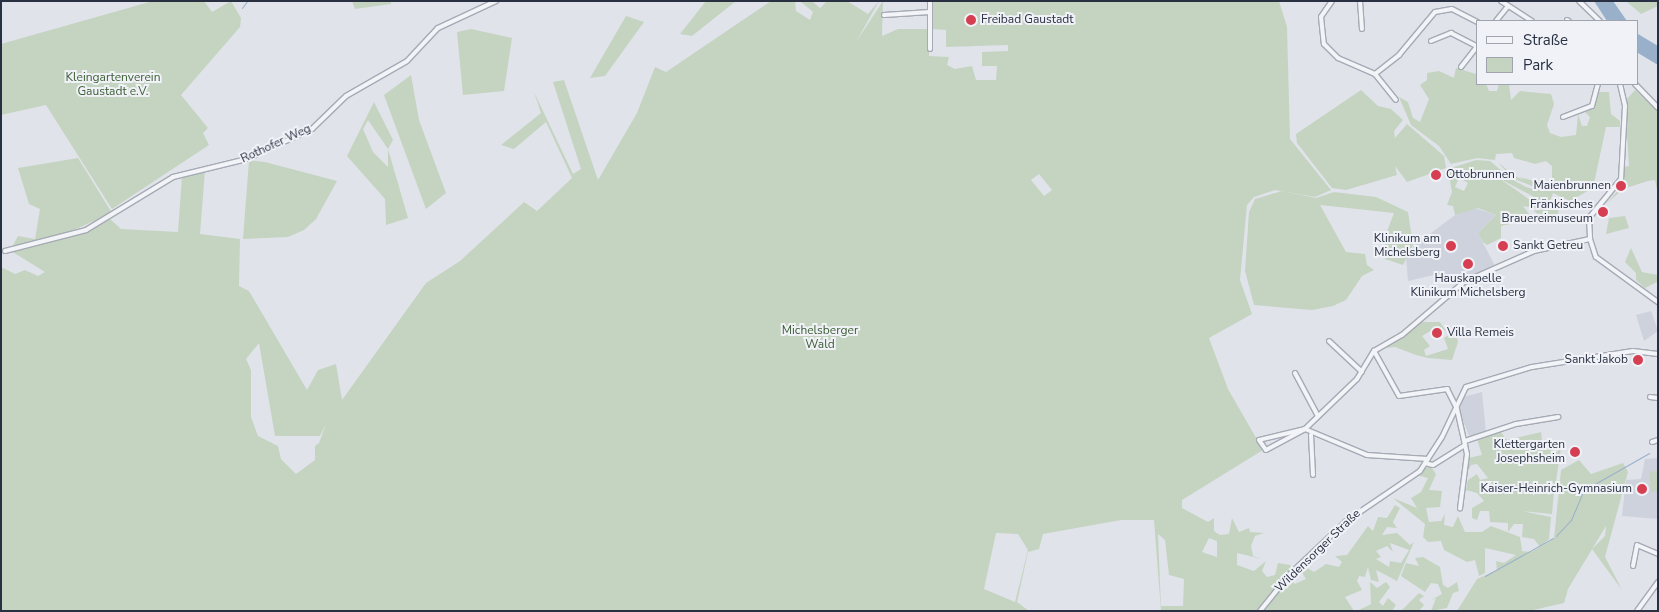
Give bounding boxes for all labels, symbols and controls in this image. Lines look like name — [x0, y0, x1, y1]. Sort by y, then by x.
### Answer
place label: Freibad Gaustadt — [981, 13, 1074, 27]
marker: Freibad Gaustadt — [965, 14, 977, 26]
legend — [1476, 20, 1639, 85]
text: Straße — [1523, 30, 1568, 50]
text: Park — [1523, 55, 1553, 75]
park label: Kleingartenverein Gaustadt e.V. — [66, 71, 160, 99]
street label: Rothofer Weg — [239, 121, 313, 167]
place label: Ottobrunnen — [1446, 168, 1515, 182]
marker: Ottobrunnen — [1430, 169, 1442, 181]
place label: Maienbrunnen — [1534, 179, 1611, 193]
marker: Maienbrunnen — [1615, 180, 1627, 192]
place label: Fränkisches Brauereimuseum — [1502, 198, 1593, 226]
marker: Fränkisches Brauereimuseum — [1597, 206, 1609, 218]
place label: Klinikum am Michelsberg — [1374, 232, 1440, 260]
marker: Klinikum am Michelsberg — [1444, 239, 1458, 253]
place label: Sankt Getreu — [1513, 239, 1583, 253]
marker: Sankt Getreu — [1497, 240, 1509, 252]
marker: Hauskapelle Klinikum Michelsberg — [1462, 258, 1474, 270]
place label: Hauskapelle Klinikum Michelsberg — [1410, 272, 1526, 300]
park label: Michelsberger Wald — [782, 324, 858, 352]
place label: Villa Remeis — [1447, 326, 1514, 340]
marker: Villa Remeis — [1431, 327, 1443, 339]
place label: Sankt Jakob — [1565, 353, 1628, 367]
marker: Sankt Jakob — [1632, 354, 1644, 366]
place label: Klettergarten Josephsheim — [1493, 438, 1565, 466]
marker: Klettergarten Josephsheim — [1569, 446, 1581, 458]
place label: Kaiser-Heinrich-Gymnasium — [1481, 482, 1632, 496]
marker: Kaiser-Heinrich-Gymnasium — [1636, 483, 1648, 495]
street label: Wildensorger Straße — [1272, 507, 1364, 595]

